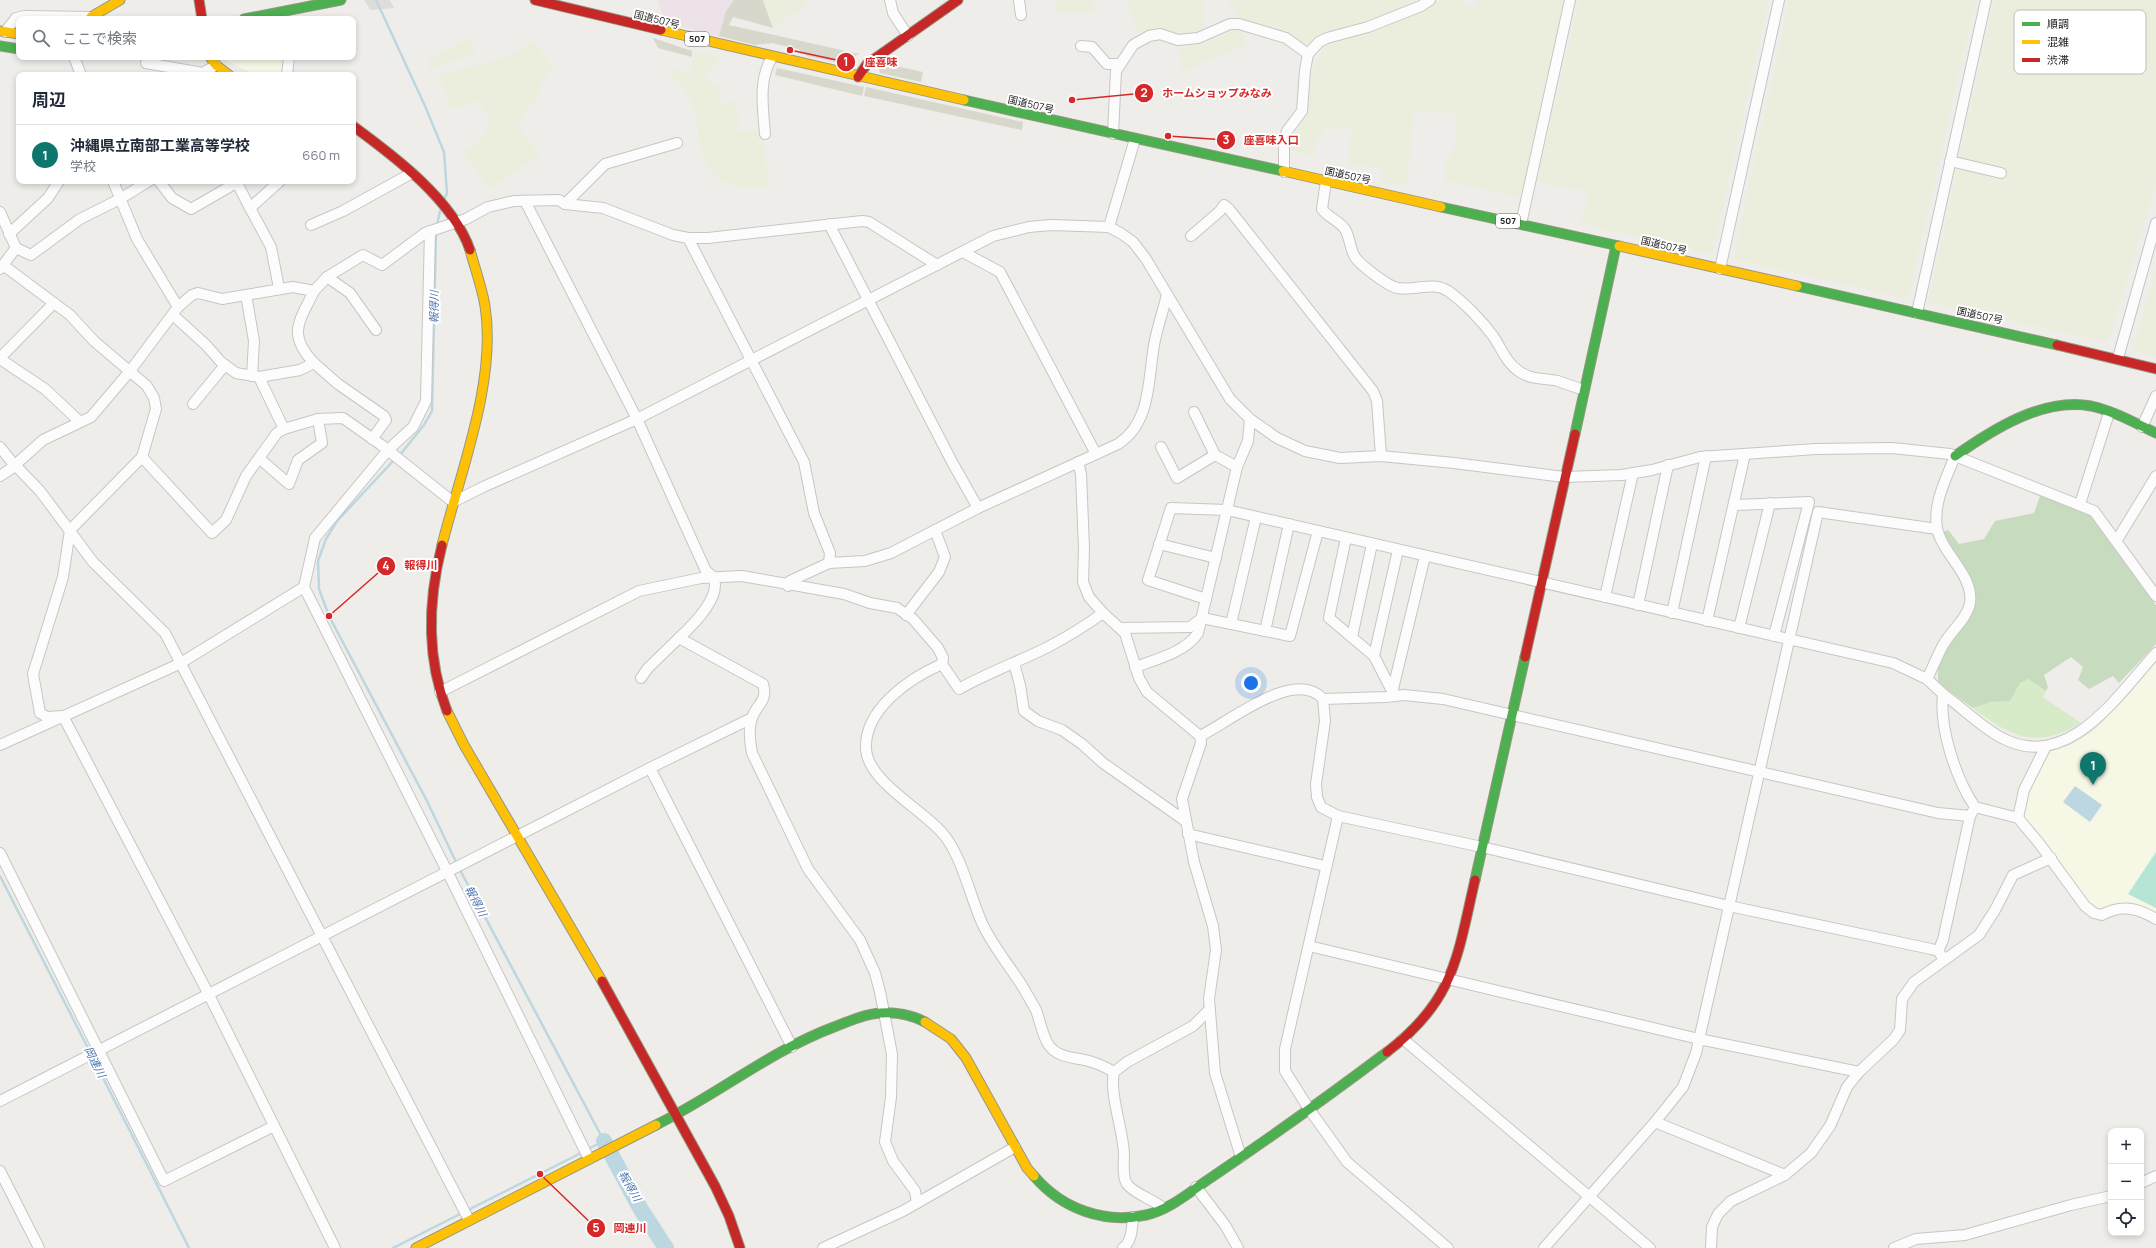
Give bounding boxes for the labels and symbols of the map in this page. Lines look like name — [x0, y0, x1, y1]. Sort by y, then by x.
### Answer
street label: 国道507号 — [633, 7, 681, 31]
legend — [2014, 10, 2146, 74]
text: 順調 — [2047, 16, 2069, 31]
road number: 507 — [685, 32, 709, 46]
text: 混雑 — [2047, 34, 2069, 49]
callout: 座喜味 — [836, 50, 905, 73]
text: 渋滞 — [2047, 52, 2069, 67]
text: 1 — [843, 53, 849, 70]
text: 座喜味 — [865, 54, 898, 69]
callout: ホームショップみなみ — [1134, 82, 1280, 105]
text: 2 — [1140, 84, 1148, 101]
text: ホームショップみなみ — [1162, 85, 1272, 100]
street label: 国道507号 — [1007, 92, 1055, 116]
callout: 座喜味入口 — [1216, 128, 1307, 151]
text: 3 — [1223, 131, 1230, 148]
text: 座喜味入口 — [1244, 132, 1299, 147]
street label: 国道507号 — [1324, 163, 1372, 187]
road number: 507 — [1496, 214, 1520, 228]
street label: 国道507号 — [1640, 233, 1688, 257]
water label: 報得川 — [426, 289, 441, 324]
street label: 国道507号 — [1956, 303, 2004, 327]
callout: 報得川 — [376, 554, 445, 577]
text: 4 — [382, 557, 390, 574]
text: 報得川 — [405, 557, 438, 572]
your location — [1241, 673, 1261, 693]
pin: 1 — [2080, 752, 2106, 785]
water label: 報得川 — [462, 883, 491, 920]
water label: 岡連川 — [81, 1044, 110, 1081]
water label: 報得川 — [616, 1168, 646, 1205]
callout: 岡連川 — [586, 1217, 655, 1240]
text: 5 — [592, 1219, 600, 1236]
text: 岡連川 — [614, 1220, 647, 1235]

